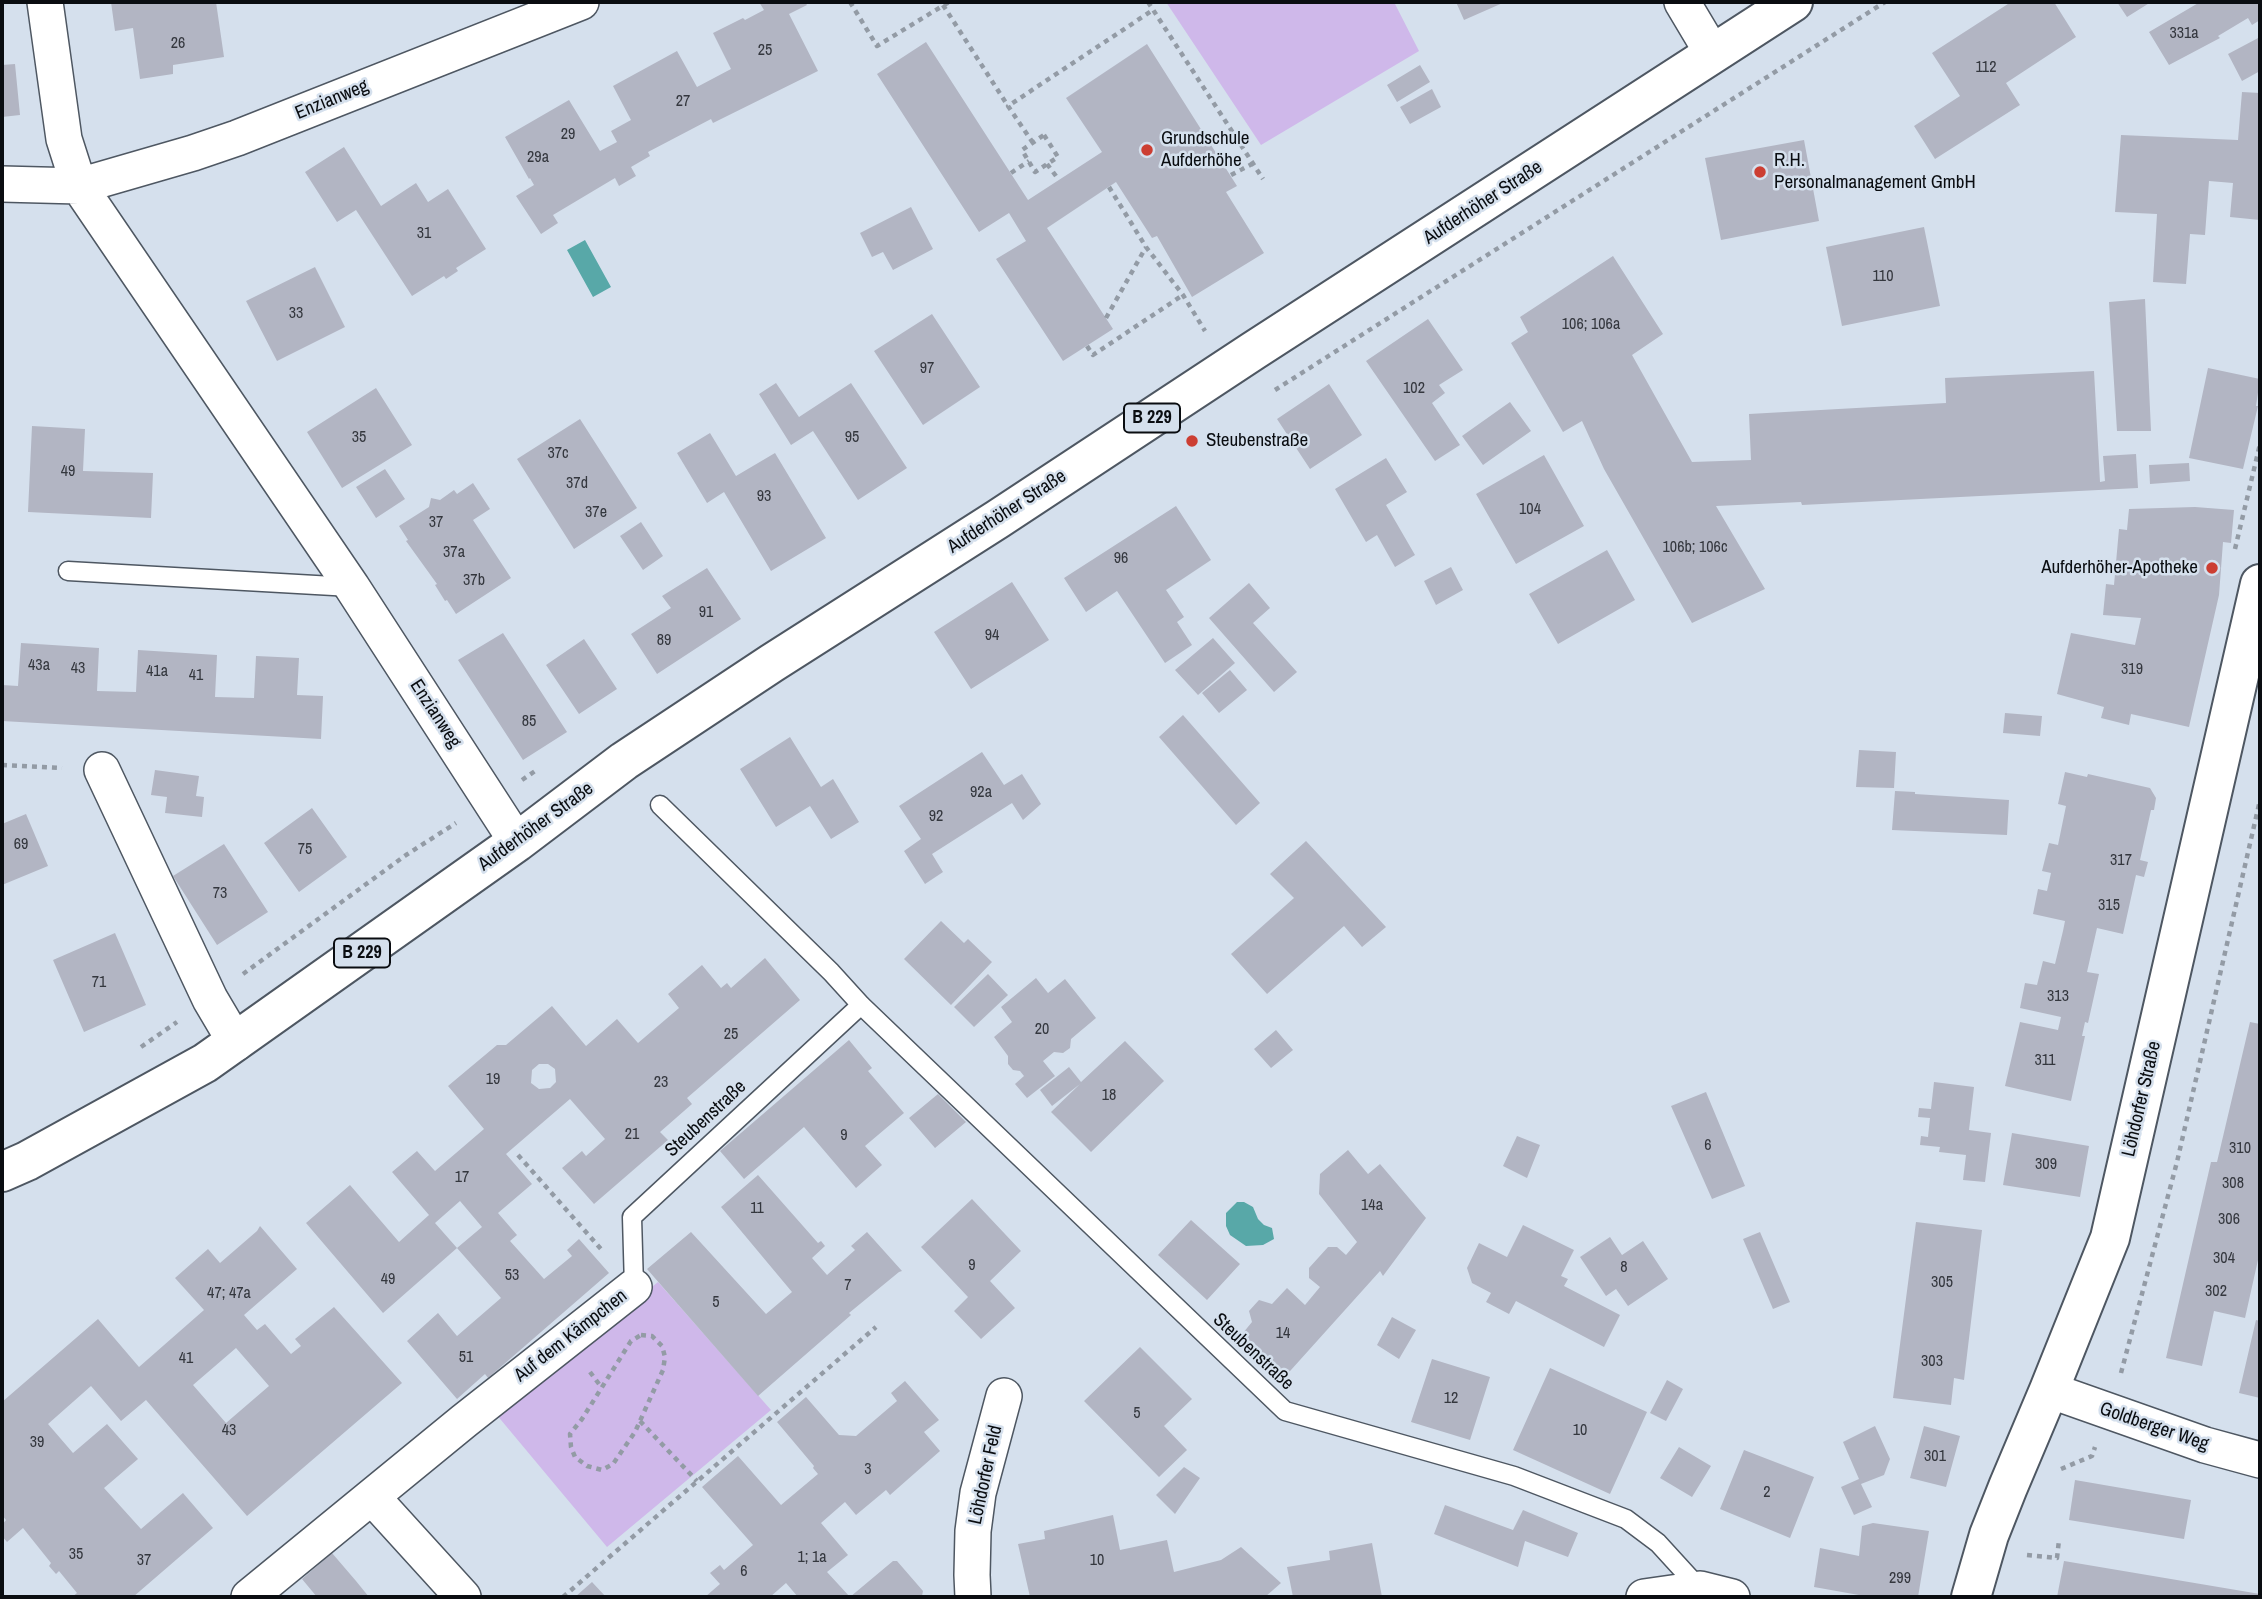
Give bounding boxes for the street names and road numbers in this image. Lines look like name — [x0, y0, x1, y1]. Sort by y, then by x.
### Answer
street label: Enzianweg — [292, 75, 372, 125]
street label: Aufderhöher Straße — [1419, 156, 1547, 250]
road number: B 229 — [1124, 404, 1180, 432]
street label: Aufderhöher Straße — [943, 465, 1071, 559]
street label: Enzianweg — [404, 675, 466, 753]
street label: Aufderhöher Straße — [474, 778, 598, 876]
road number: B 229 — [334, 938, 390, 968]
street label: Löhdorfer Straße — [2118, 1039, 2166, 1159]
street label: Steubenstraße — [661, 1076, 751, 1162]
street label: Auf dem Kämpchen — [510, 1285, 632, 1387]
street label: Steubenstraße — [1208, 1309, 1298, 1395]
street label: Goldberger Weg — [2096, 1398, 2212, 1456]
street label: Löhdorfer Feld — [964, 1423, 1008, 1527]

